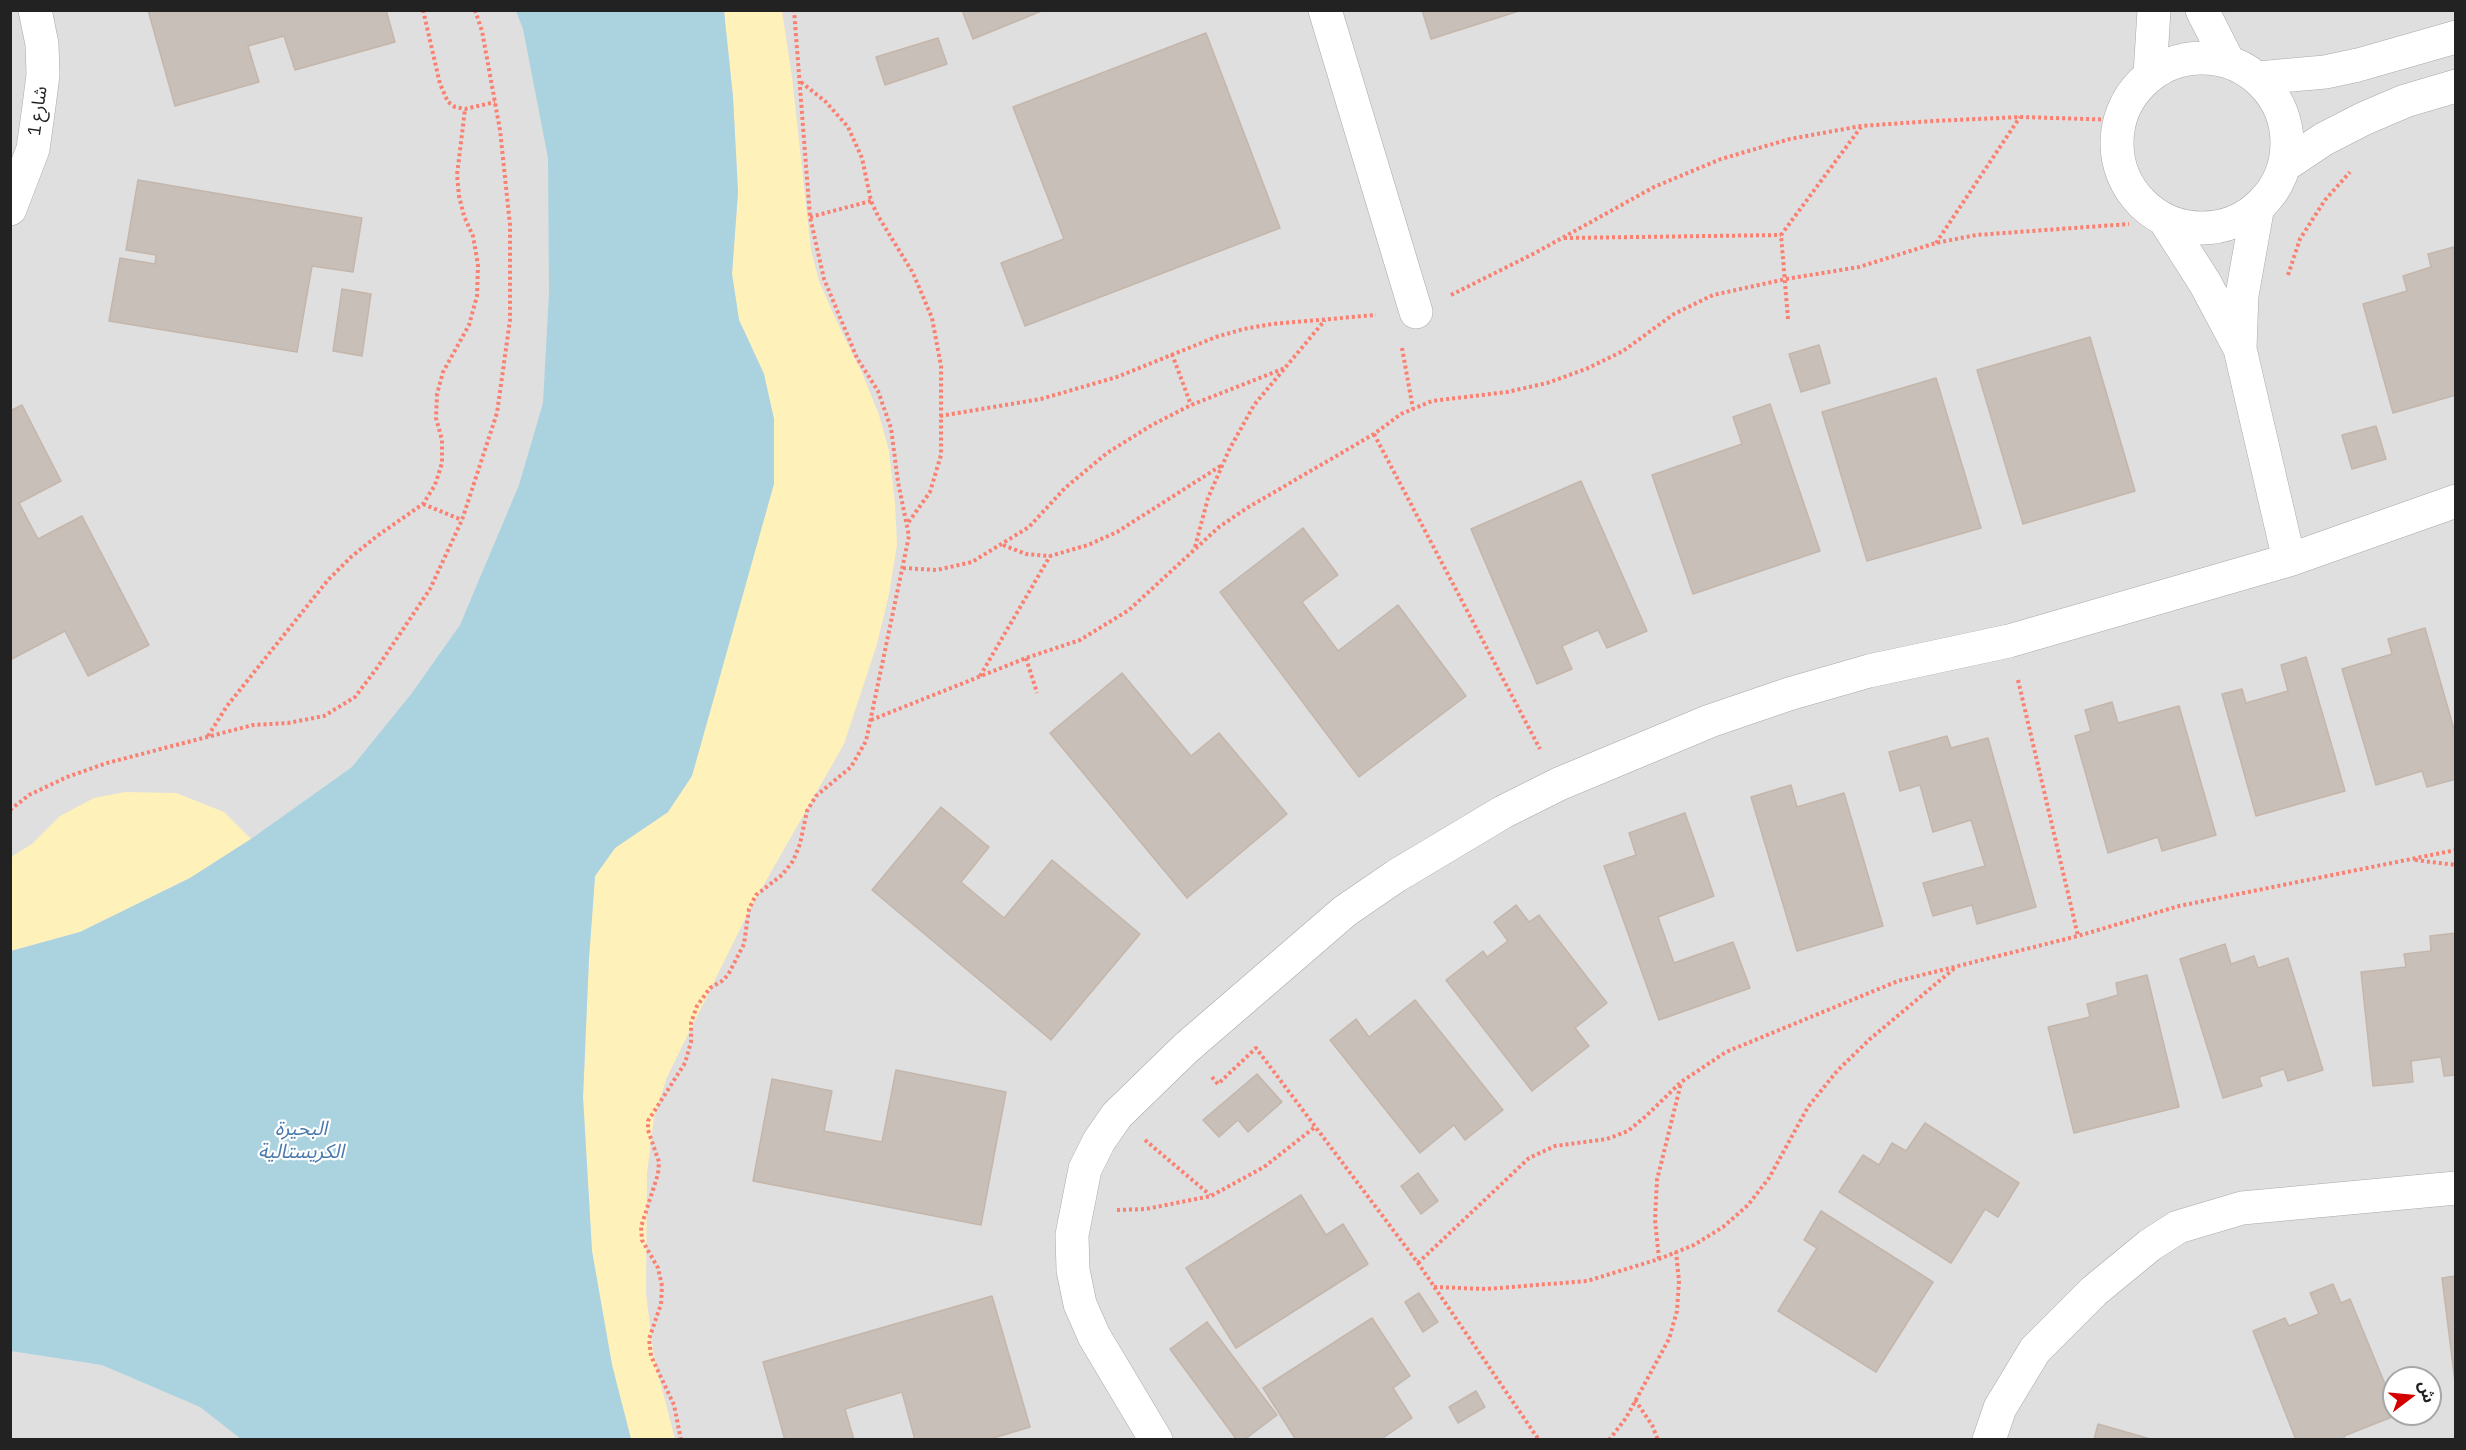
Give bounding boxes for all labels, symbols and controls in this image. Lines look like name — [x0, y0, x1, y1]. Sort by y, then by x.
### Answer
street label: شارع 1 — [24, 85, 52, 137]
water label: البحيرة الكريستالية — [258, 1117, 344, 1164]
north arrow — [2382, 1366, 2442, 1426]
text: ش — [2415, 1378, 2440, 1405]

